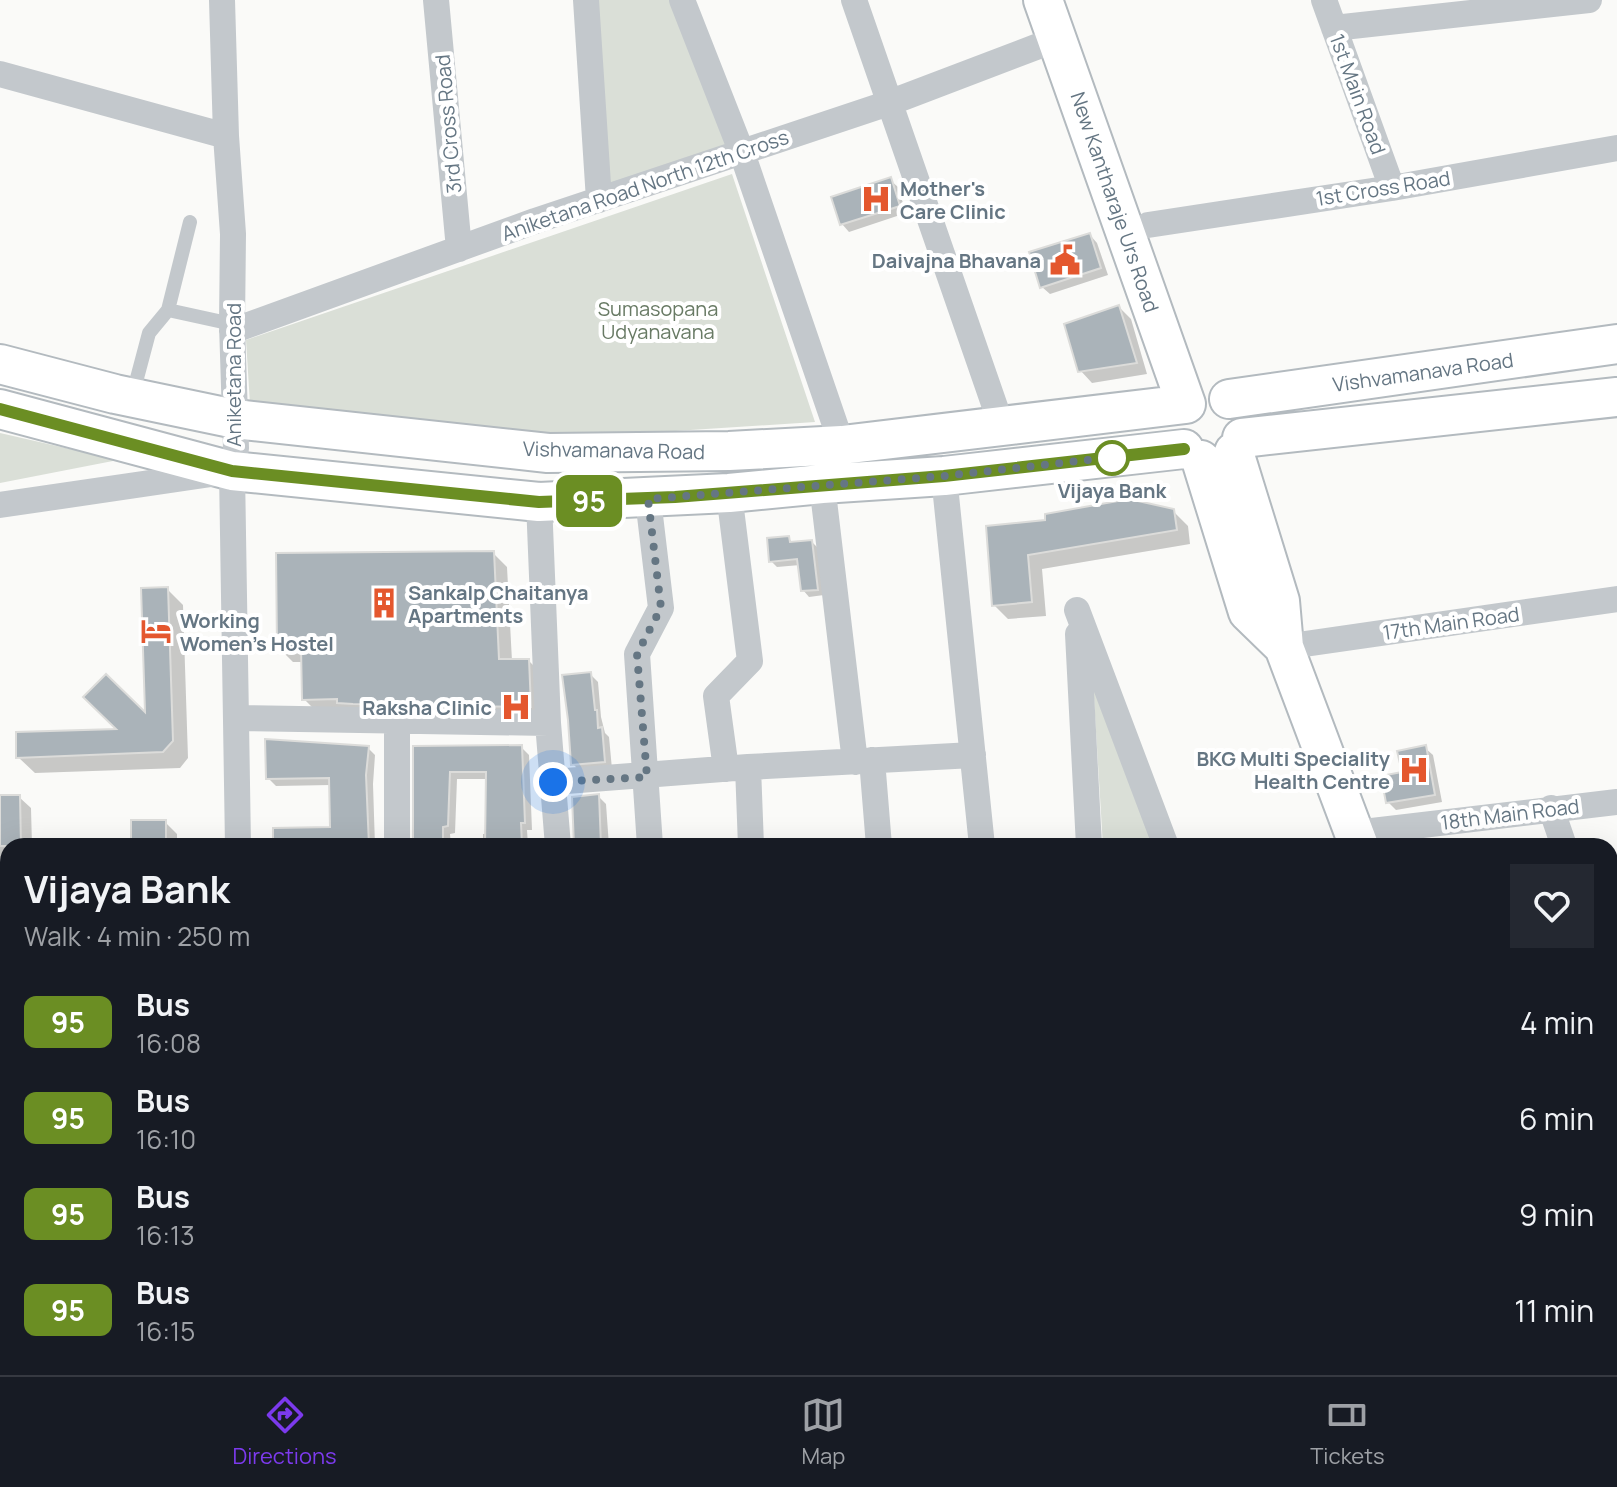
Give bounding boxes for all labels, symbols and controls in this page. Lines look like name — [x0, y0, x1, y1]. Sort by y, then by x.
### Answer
street label: 1st Main Road — [1324, 30, 1392, 158]
street label: 3rd Cross Road — [428, 53, 468, 195]
street label: New Kantharaje Urs Road — [1065, 88, 1165, 316]
street label: Aniketana Road North 12th Cross — [498, 123, 792, 247]
street label: 1st Cross Road — [1314, 164, 1452, 212]
place label: Mother's Care Clinic — [900, 175, 1006, 225]
hospital icon: Mother's Care Clinic — [859, 182, 893, 216]
public building icon: Daivajna Bhavana — [1048, 243, 1082, 277]
place label: Daivajna Bhavana — [872, 247, 1041, 274]
park label: Sumasopana Udyanavana — [598, 295, 718, 345]
street label: Aniketana Road — [220, 303, 247, 447]
street label: Vishvamanava Road — [1331, 346, 1515, 398]
street label: Vishvamanava Road — [523, 435, 705, 465]
marker: Vijaya Bank — [1095, 441, 1129, 475]
line badge: 95 — [553, 475, 625, 527]
place label: Vijaya Bank — [1058, 477, 1167, 504]
text: 95 — [572, 482, 606, 520]
place label: Sankalp Chaitanya Apartments — [408, 579, 588, 629]
building icon: Sankalp Chaitanya Apartments — [367, 586, 401, 620]
street label: 17th Main Road — [1381, 600, 1521, 646]
place label: Working Women's Hostel — [180, 607, 334, 657]
hotel icon: Working Women's Hostel — [139, 614, 173, 648]
hospital icon: Raksha Clinic — [499, 690, 533, 724]
place label: Raksha Clinic — [362, 694, 492, 721]
place label: BKG Multi Speciality Health Centre — [1196, 745, 1391, 795]
hospital icon: BKG Multi Speciality Health Centre — [1397, 753, 1431, 787]
your location — [533, 762, 573, 802]
street label: 18th Main Road — [1439, 792, 1581, 836]
text: Vijaya Bank — [24, 862, 230, 914]
button: heart — [1510, 864, 1594, 948]
text: Walk · 4 min · 250 m — [24, 918, 250, 954]
text: Bus — [136, 984, 190, 1025]
text: 4 min — [1520, 1002, 1594, 1043]
text: 95 — [51, 1003, 85, 1041]
text: 16:08 — [136, 1025, 201, 1061]
text: Bus — [136, 1080, 190, 1121]
text: 6 min — [1519, 1098, 1594, 1139]
text: 95 — [51, 1099, 85, 1137]
text: 16:10 — [136, 1121, 196, 1157]
text: Bus — [136, 1176, 190, 1217]
text: 9 min — [1519, 1194, 1594, 1235]
text: 95 — [51, 1195, 85, 1233]
text: 16:13 — [136, 1217, 195, 1253]
text: Bus — [136, 1272, 190, 1313]
text: 11 min — [1514, 1290, 1594, 1331]
text: 95 — [51, 1291, 85, 1329]
text: 16:15 — [136, 1313, 195, 1349]
tab: Directions — [232, 1393, 337, 1471]
tab: Map — [801, 1393, 845, 1471]
tab: Tickets — [1310, 1393, 1385, 1471]

